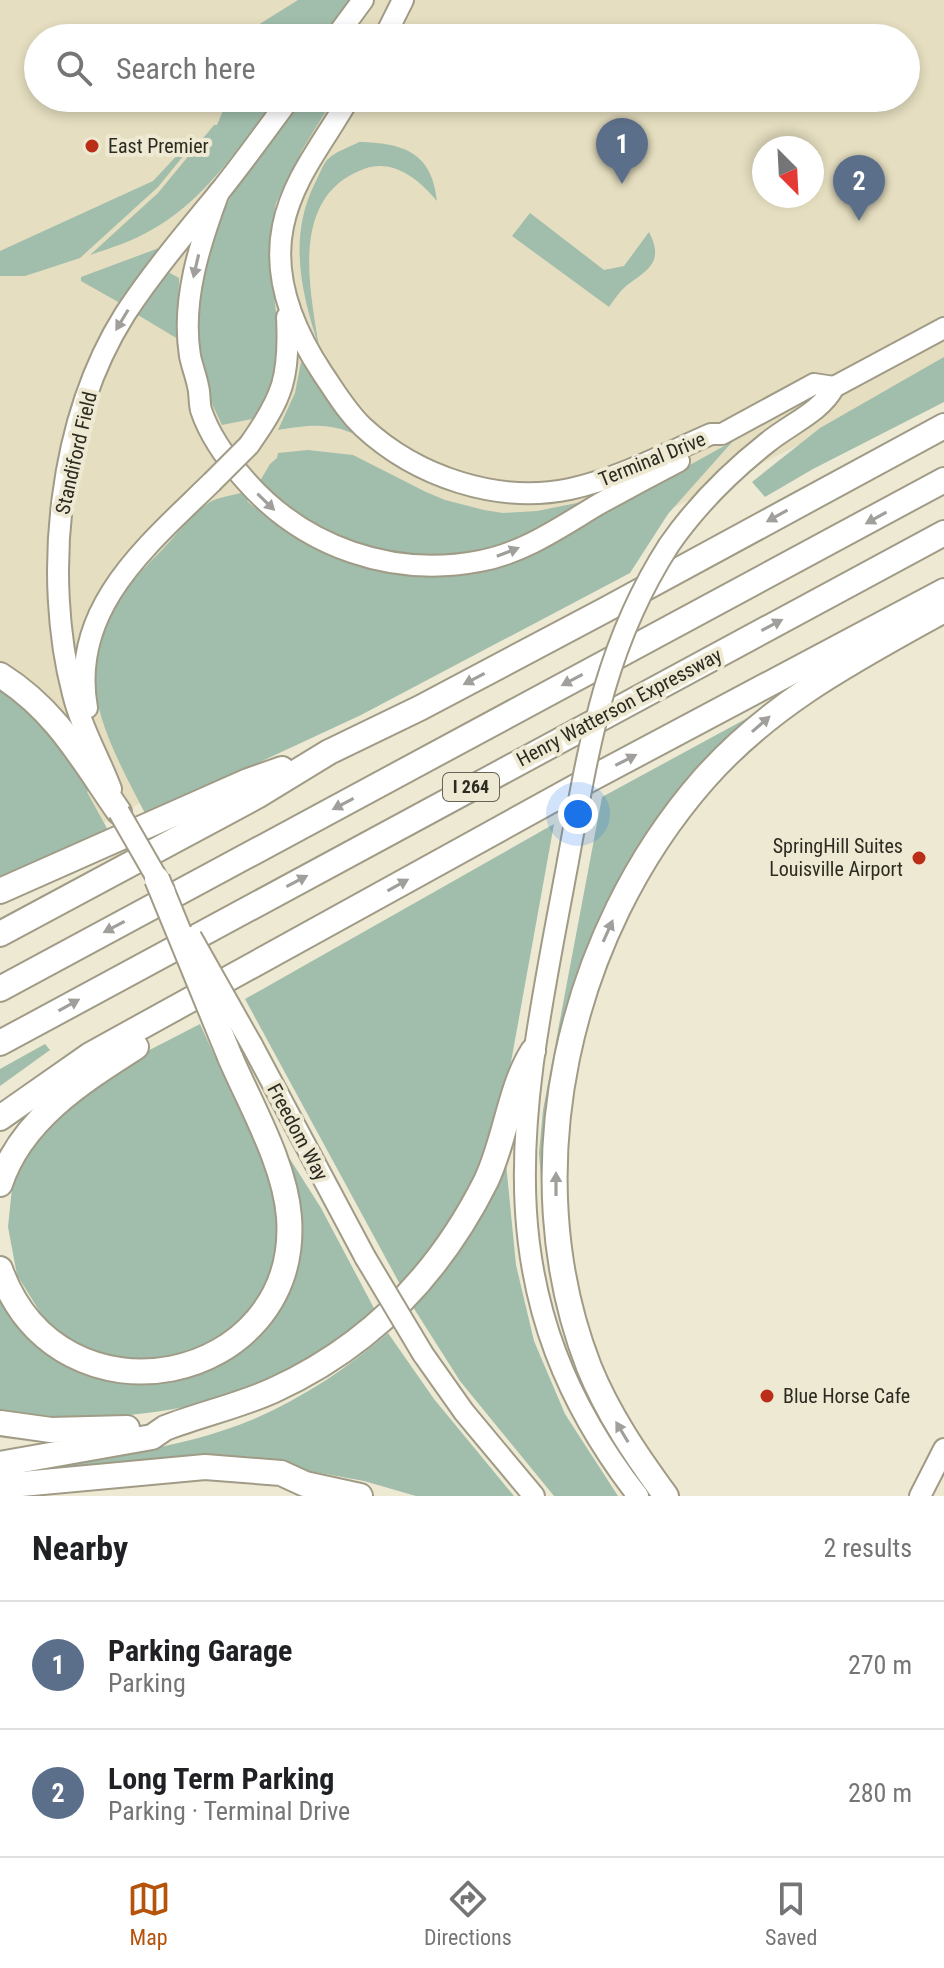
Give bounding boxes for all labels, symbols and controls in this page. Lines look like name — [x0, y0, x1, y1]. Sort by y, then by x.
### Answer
search box — [24, 24, 920, 112]
icon: search — [52, 46, 96, 90]
text: Search here — [116, 51, 256, 86]
pin: 1 — [596, 118, 648, 184]
place label: East Premier — [108, 134, 209, 158]
north arrow — [752, 136, 824, 208]
marker: East Premier — [83, 137, 101, 155]
pin: 2 — [833, 155, 885, 221]
one-way arrow — [189, 253, 202, 278]
one-way arrow — [115, 309, 129, 331]
street label: Standiford Field — [50, 389, 102, 517]
street label: Terminal Drive — [595, 427, 709, 491]
one-way arrow — [256, 492, 275, 511]
one-way arrow — [766, 509, 788, 523]
one-way arrow — [864, 511, 887, 525]
one-way arrow — [496, 545, 520, 558]
one-way arrow — [761, 618, 784, 631]
street label: Henry Watterson Expressway — [512, 643, 726, 771]
one-way arrow — [463, 672, 485, 686]
one-way arrow — [561, 674, 584, 687]
one-way arrow — [751, 716, 771, 733]
one-way arrow — [615, 754, 638, 767]
road number: I 264 — [443, 773, 499, 801]
your location — [558, 794, 598, 834]
one-way arrow — [332, 797, 355, 810]
place label: SpringHill Suites Louisville Airport — [769, 834, 903, 881]
marker: SpringHill Suites Louisville Airport — [910, 849, 928, 867]
one-way arrow — [286, 875, 308, 889]
one-way arrow — [387, 879, 410, 892]
one-way arrow — [601, 919, 614, 943]
one-way arrow — [103, 920, 126, 933]
one-way arrow — [57, 999, 80, 1012]
street label: Freedom Way — [262, 1079, 334, 1185]
one-way arrow — [550, 1171, 562, 1196]
place label: Blue Horse Cafe — [783, 1384, 910, 1408]
marker: Blue Horse Cafe — [758, 1387, 776, 1405]
one-way arrow — [615, 1421, 629, 1443]
text: Nearby — [32, 1528, 128, 1568]
text: 2 results — [823, 1533, 912, 1563]
text: Parking Garage — [108, 1633, 292, 1668]
text: 1 — [51, 1650, 65, 1680]
text: 270 m — [848, 1650, 912, 1680]
text: Parking — [108, 1668, 186, 1698]
text: Long Term Parking — [108, 1761, 334, 1796]
text: 2 — [51, 1778, 65, 1808]
text: 280 m — [848, 1778, 912, 1808]
text: Parking · Terminal Drive — [108, 1796, 350, 1826]
tab: Map — [127, 1877, 171, 1950]
tab: Directions — [424, 1877, 512, 1950]
tab: Saved — [765, 1877, 817, 1950]

